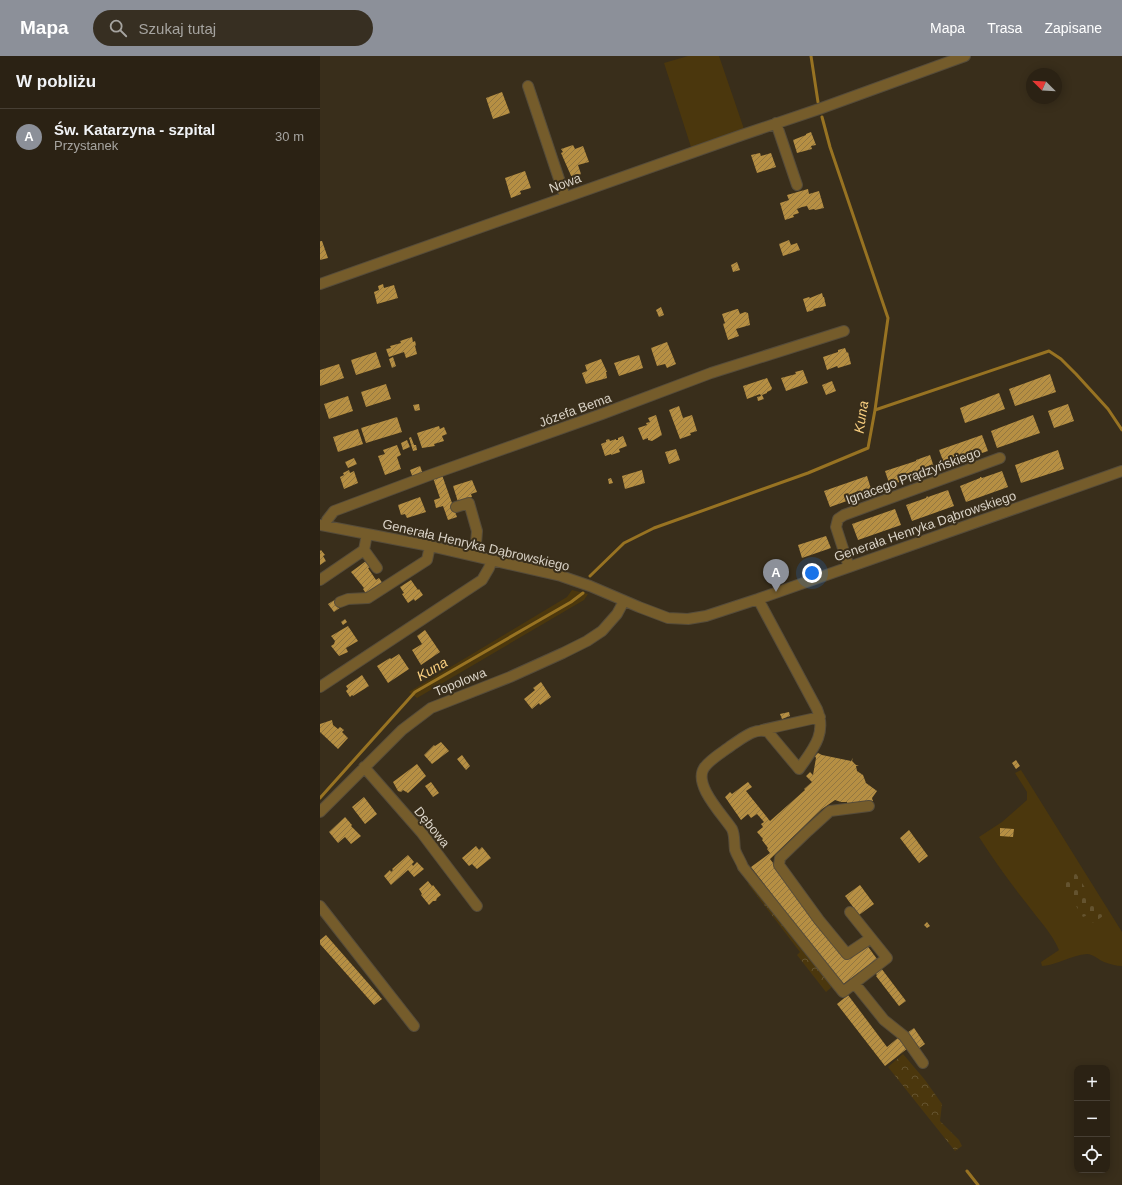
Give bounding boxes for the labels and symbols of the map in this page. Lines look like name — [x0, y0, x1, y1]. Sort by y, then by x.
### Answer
north arrow — [1026, 68, 1062, 104]
street label: Nowa — [547, 170, 584, 196]
street label: Józefa Bema — [537, 390, 614, 430]
water label: Kuna — [851, 399, 871, 434]
street label: Ignacego Prądzyńskiego — [844, 445, 982, 507]
street label: Generała Henryka Dąbrowskiego — [832, 488, 1018, 564]
street label: Generała Henryka Dąbrowskiego — [381, 516, 571, 574]
pin: A — [763, 559, 789, 592]
your location — [802, 563, 822, 583]
water label: Kuna — [414, 654, 450, 684]
street label: Topolowa — [432, 664, 489, 699]
street label: Dębowa — [411, 804, 453, 851]

